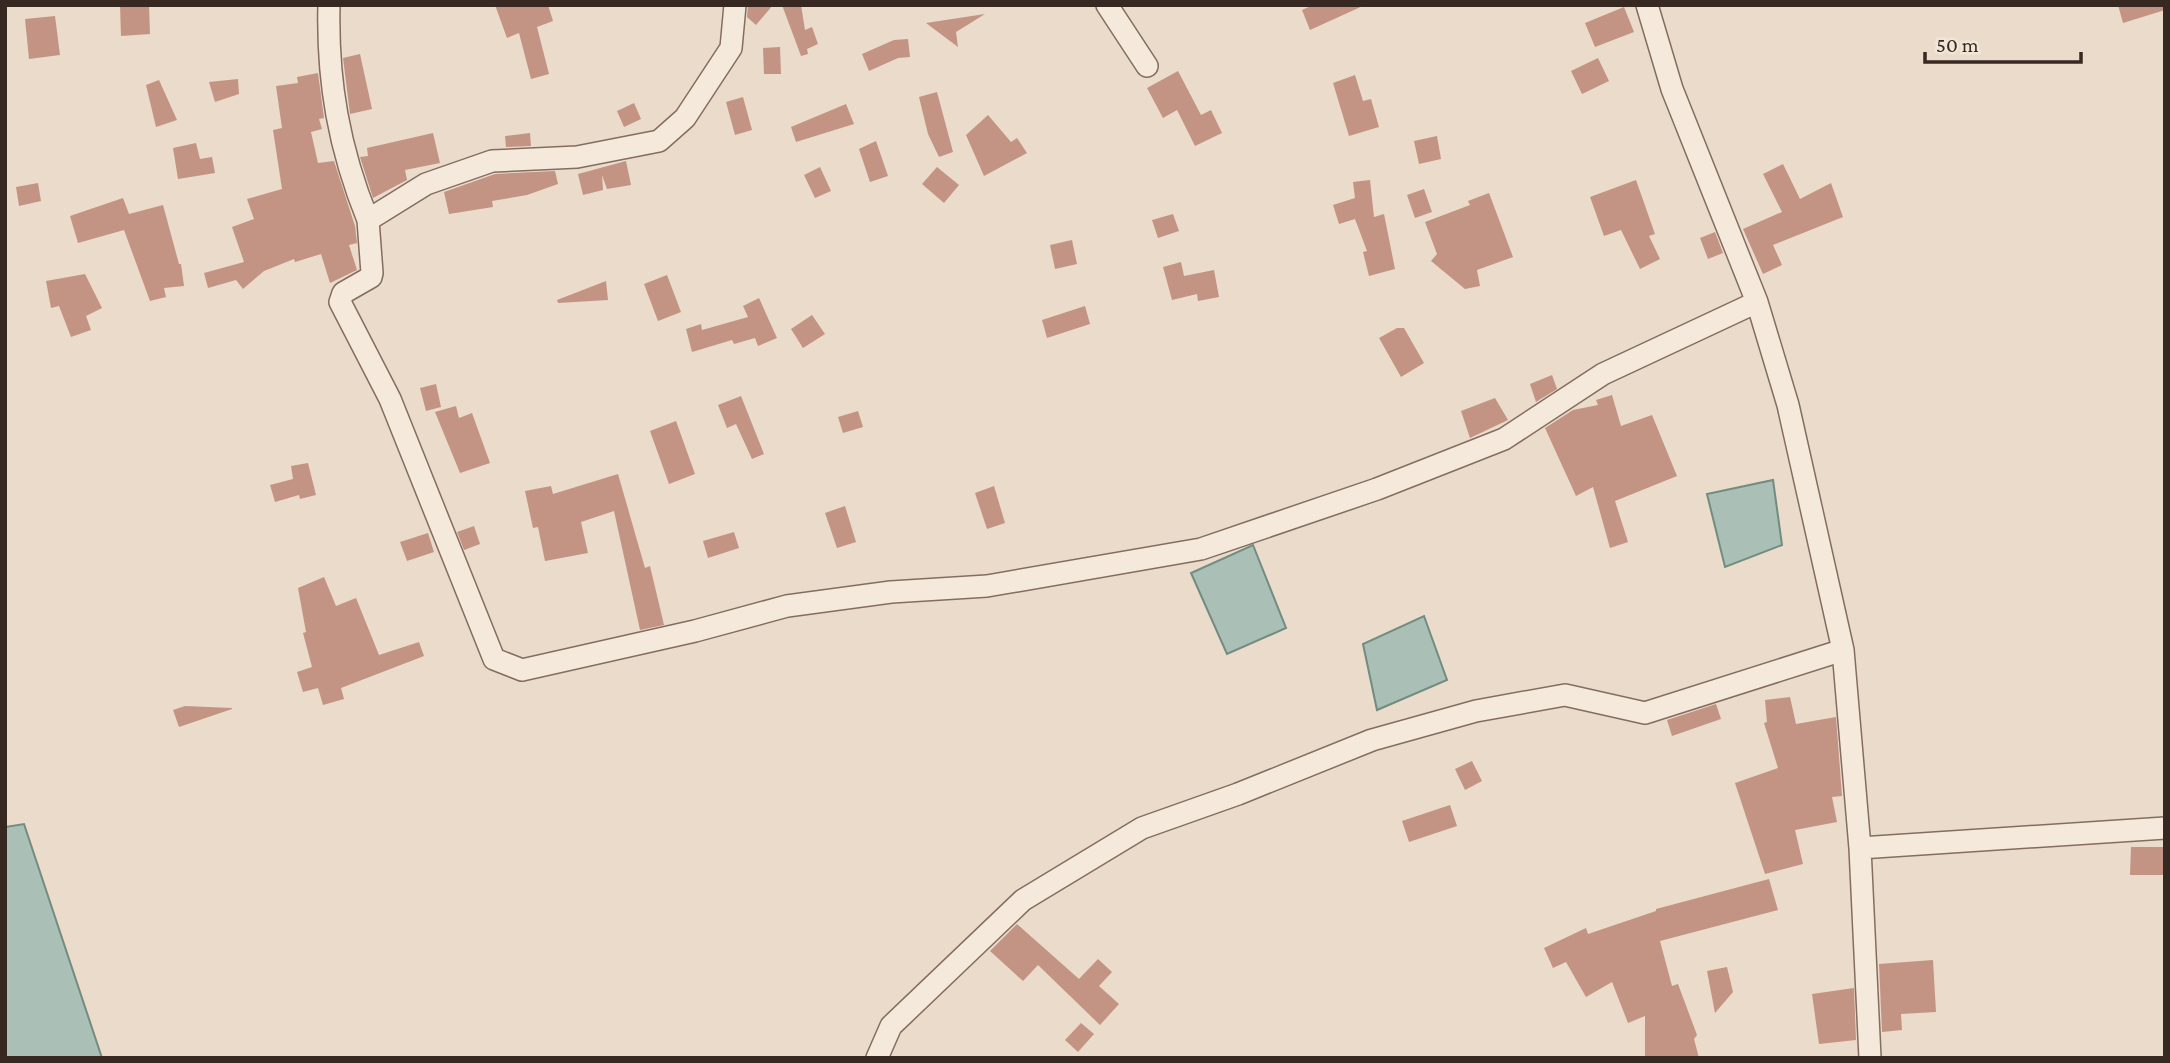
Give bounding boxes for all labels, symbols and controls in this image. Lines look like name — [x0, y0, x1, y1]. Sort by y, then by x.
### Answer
scale bar — [1925, 21, 2081, 65]
text: 50 m — [1936, 33, 1979, 57]

